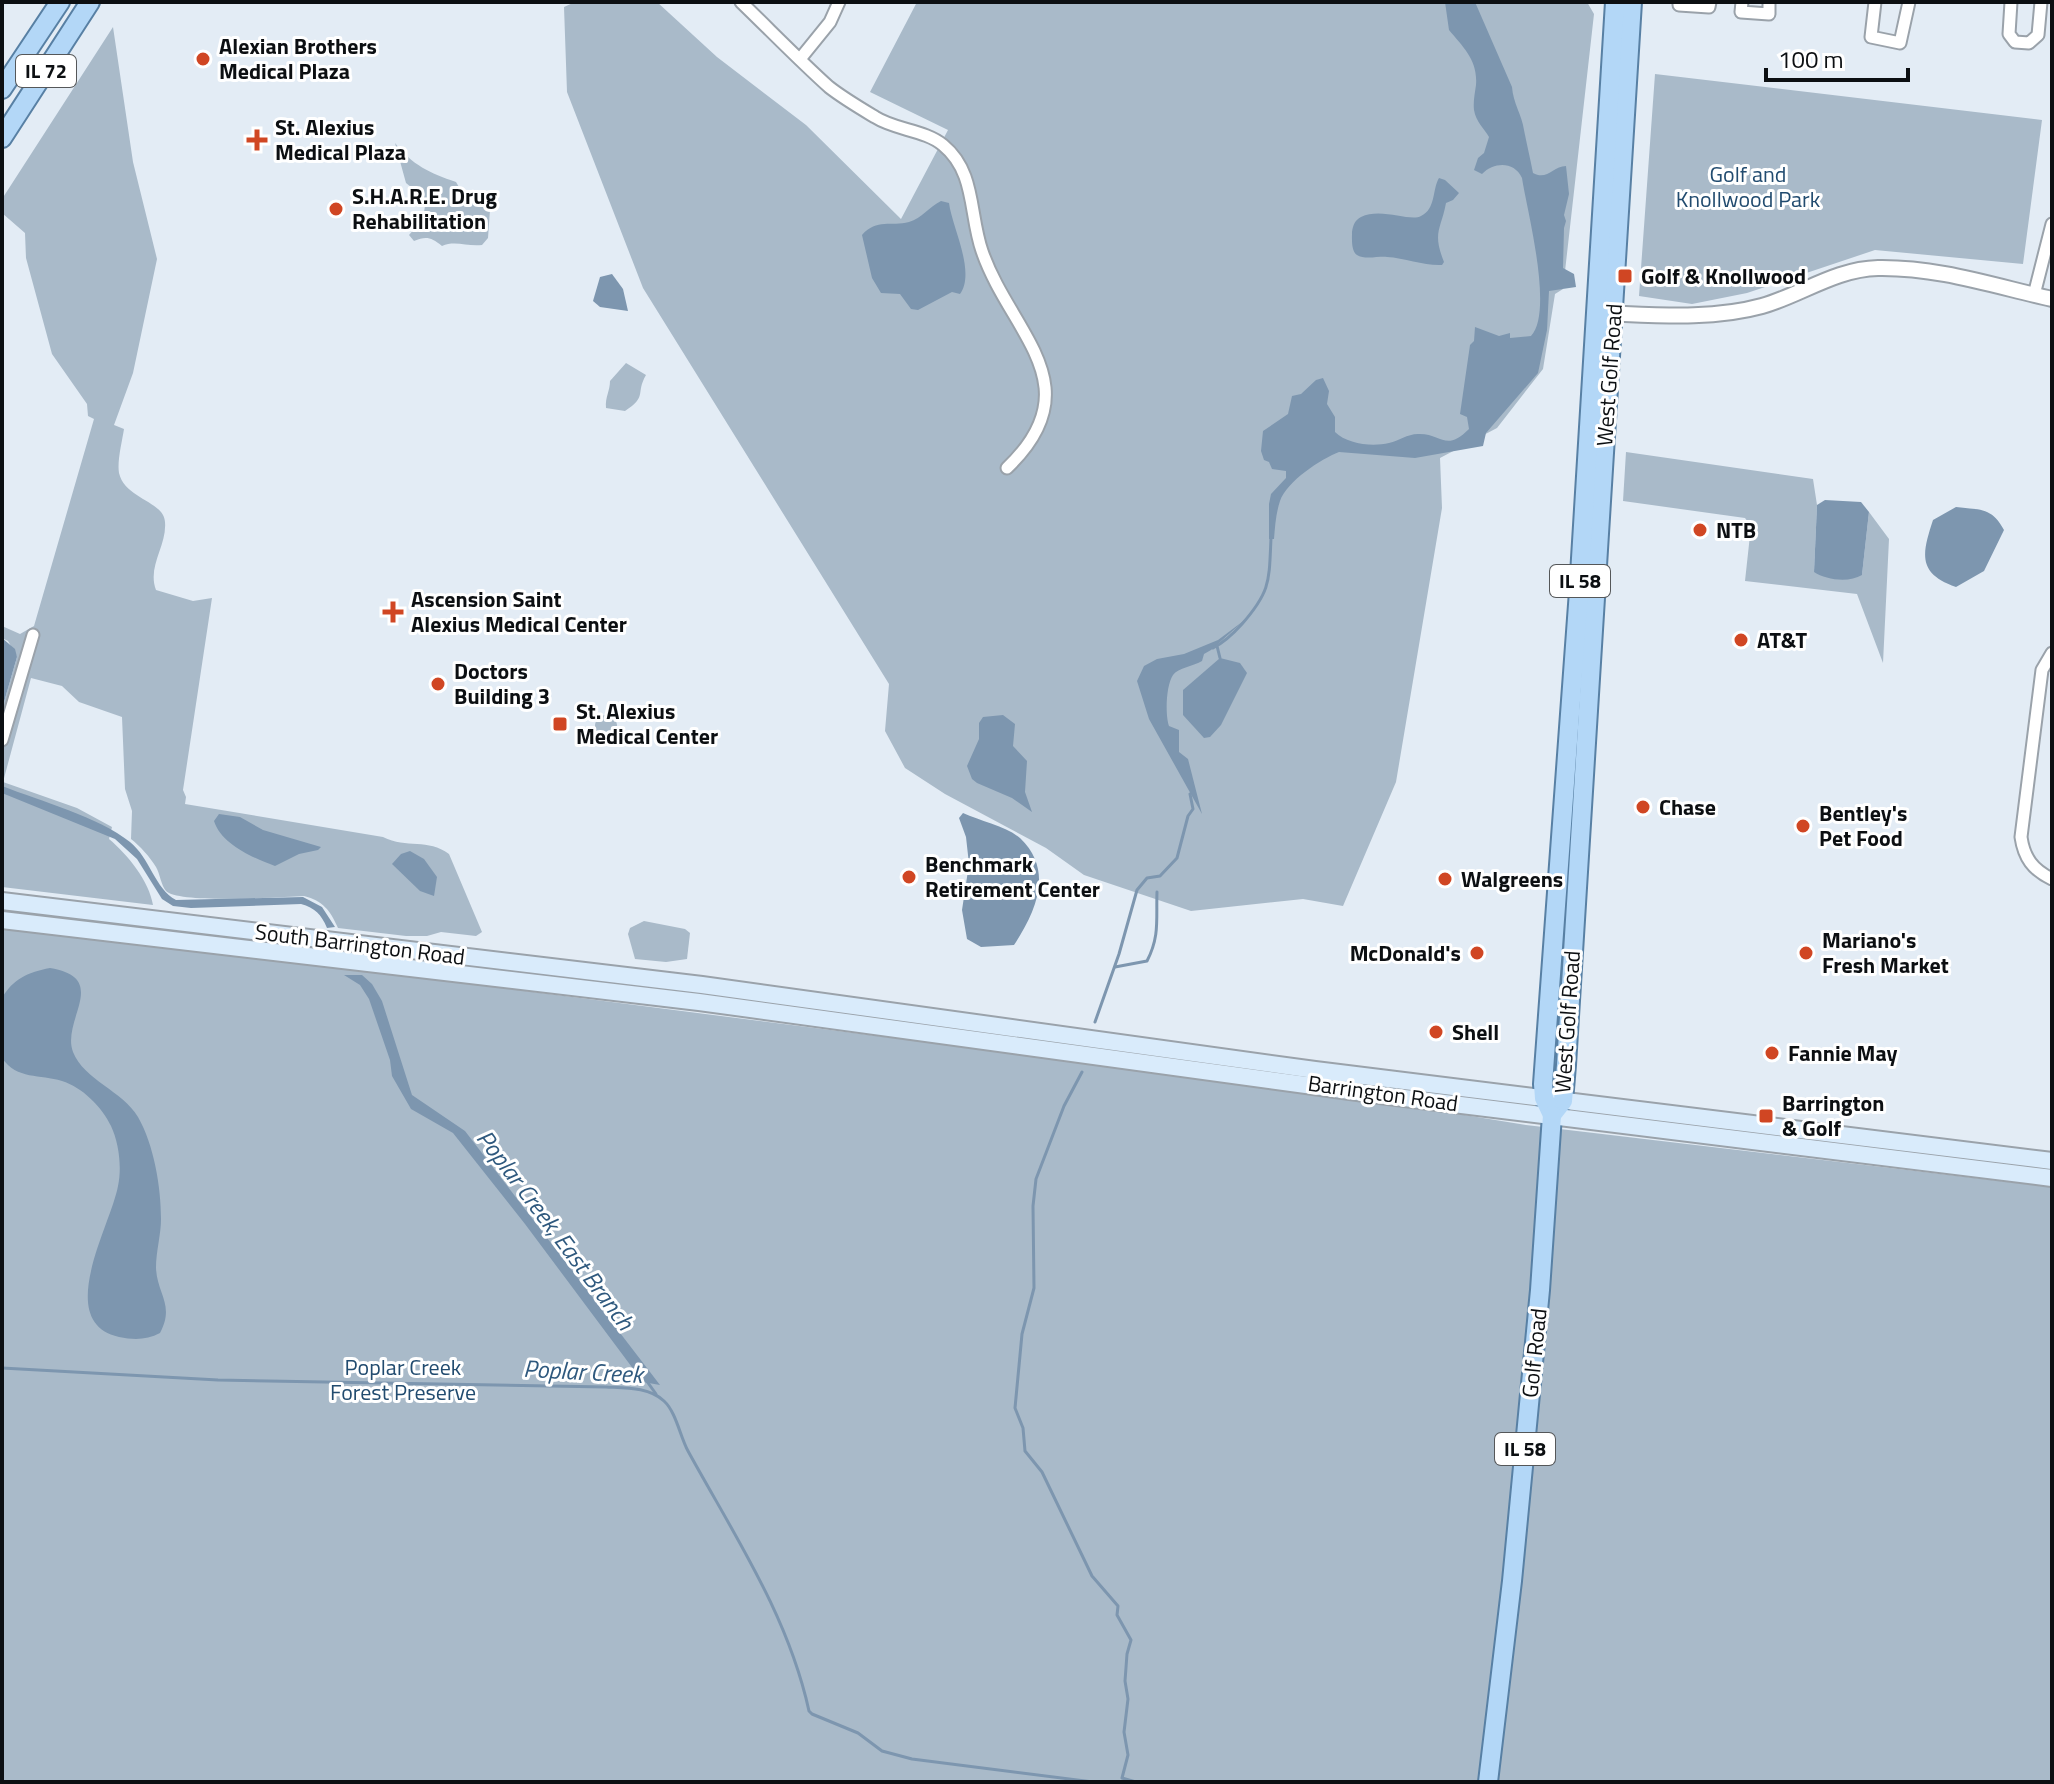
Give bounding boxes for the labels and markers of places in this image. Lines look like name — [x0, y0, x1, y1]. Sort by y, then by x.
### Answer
place label: Alexian Brothers Medical Plaza — [219, 29, 377, 88]
marker: Alexian Brothers Medical Plaza — [194, 50, 212, 68]
place label: St. Alexius Medical Plaza — [275, 110, 406, 169]
marker: St. Alexius Medical Plaza — [246, 129, 268, 151]
place label: S.H.A.R.E. Drug Rehabilitation — [352, 179, 497, 238]
marker: S.H.A.R.E. Drug Rehabilitation — [327, 200, 345, 218]
place label: Golf & Knollwood — [1641, 259, 1806, 293]
marker: Golf & Knollwood — [1616, 267, 1634, 285]
place label: NTB — [1716, 513, 1756, 547]
marker: NTB — [1691, 521, 1709, 539]
place label: Ascension Saint Alexius Medical Center — [411, 582, 627, 641]
marker: Ascension Saint Alexius Medical Center — [382, 601, 404, 623]
place label: AT&T — [1757, 623, 1807, 657]
marker: AT&T — [1732, 631, 1750, 649]
place label: Doctors Building 3 — [454, 654, 550, 713]
marker: Doctors Building 3 — [429, 675, 447, 693]
place label: St. Alexius Medical Center — [576, 694, 718, 753]
marker: St. Alexius Medical Center — [551, 715, 569, 733]
place label: Chase — [1659, 790, 1716, 824]
place label: Bentley's Pet Food — [1819, 796, 1907, 855]
marker: Chase — [1634, 798, 1652, 816]
marker: Bentley's Pet Food — [1794, 817, 1812, 835]
place label: Benchmark Retirement Center — [925, 847, 1100, 906]
place label: Walgreens — [1461, 862, 1563, 896]
marker: Benchmark Retirement Center — [900, 868, 918, 886]
marker: Walgreens — [1436, 870, 1454, 888]
place label: Mariano's Fresh Market — [1822, 923, 1949, 982]
place label: McDonald's — [1350, 936, 1461, 970]
marker: McDonald's — [1468, 944, 1486, 962]
marker: Mariano's Fresh Market — [1797, 944, 1815, 962]
place label: Shell — [1452, 1015, 1499, 1049]
marker: Shell — [1427, 1023, 1445, 1041]
place label: Fannie May — [1788, 1036, 1898, 1070]
marker: Fannie May — [1763, 1044, 1781, 1062]
place label: Barrington & Golf — [1782, 1086, 1884, 1145]
marker: Barrington & Golf — [1757, 1107, 1775, 1125]

